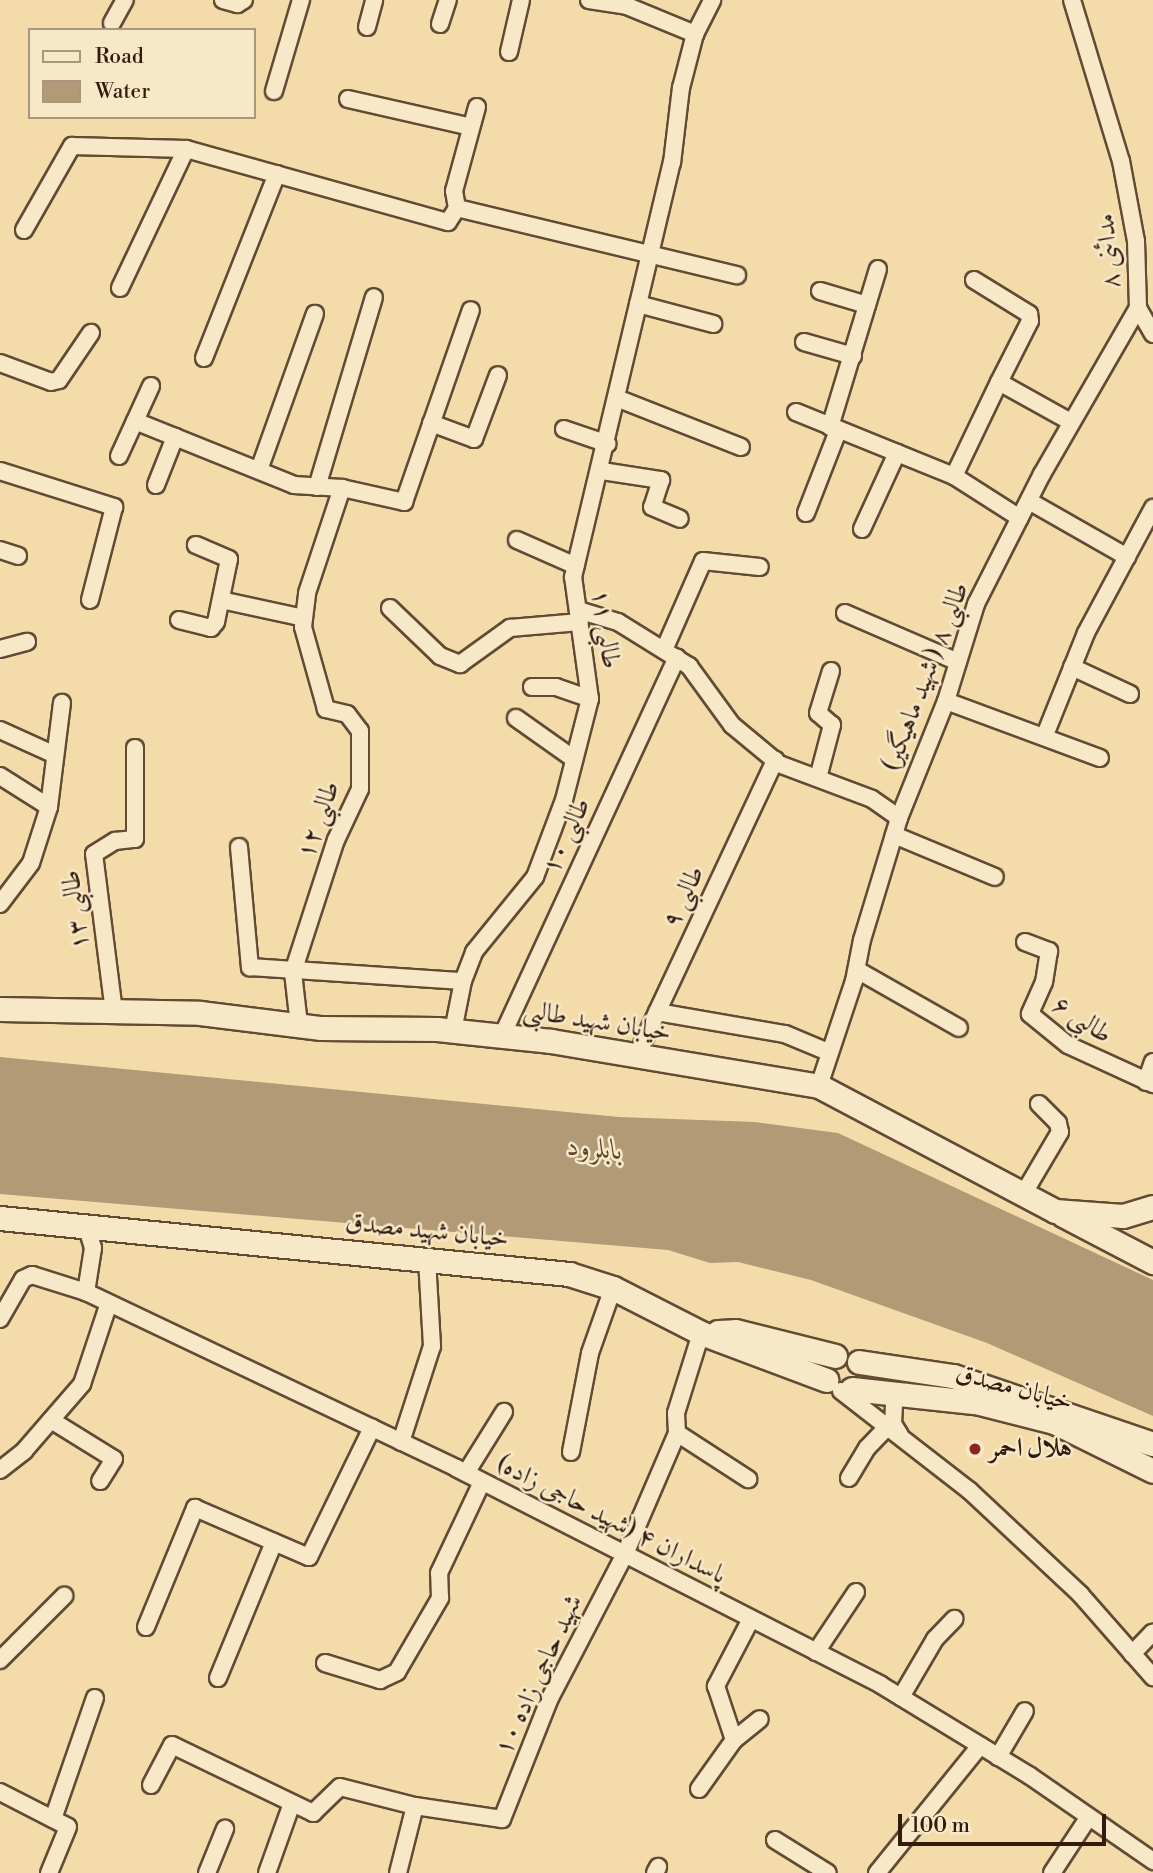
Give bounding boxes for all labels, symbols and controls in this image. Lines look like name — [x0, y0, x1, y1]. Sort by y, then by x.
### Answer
legend — [28, 28, 256, 119]
text: Road — [95, 44, 144, 70]
text: Water — [95, 79, 150, 105]
street label: مدائنی ۸ — [1090, 212, 1128, 290]
street label: طالبی ۸ ( شهید ماهیگیر) — [876, 578, 976, 776]
street label: طالبی ۱۱ — [584, 587, 626, 671]
street label: طالبی ۱۲ — [291, 777, 347, 863]
street label: طالبی ۱۰ — [536, 793, 598, 879]
street label: طالبی ۹ — [656, 861, 712, 933]
street label: طالبی ۱۳ — [56, 868, 96, 952]
street label: طالبی ۶ — [1046, 989, 1118, 1051]
street label: خیابان شهید طالبی — [521, 995, 673, 1049]
water label: بابلرود — [566, 1130, 624, 1168]
street label: خیابان شهید مصدق — [344, 1207, 510, 1255]
street label: خیابان مصدق — [952, 1357, 1076, 1419]
place label: هلال احمر — [989, 1433, 1072, 1465]
marker: هلال احمر — [967, 1441, 983, 1457]
street label: پاسداران ۴ (شهید حاجی زاده) — [491, 1448, 731, 1592]
street label: شهید حاجی زاده ۱۰ — [488, 1590, 590, 1760]
scale bar — [901, 1800, 1109, 1844]
text: 100 m — [911, 1813, 970, 1839]

